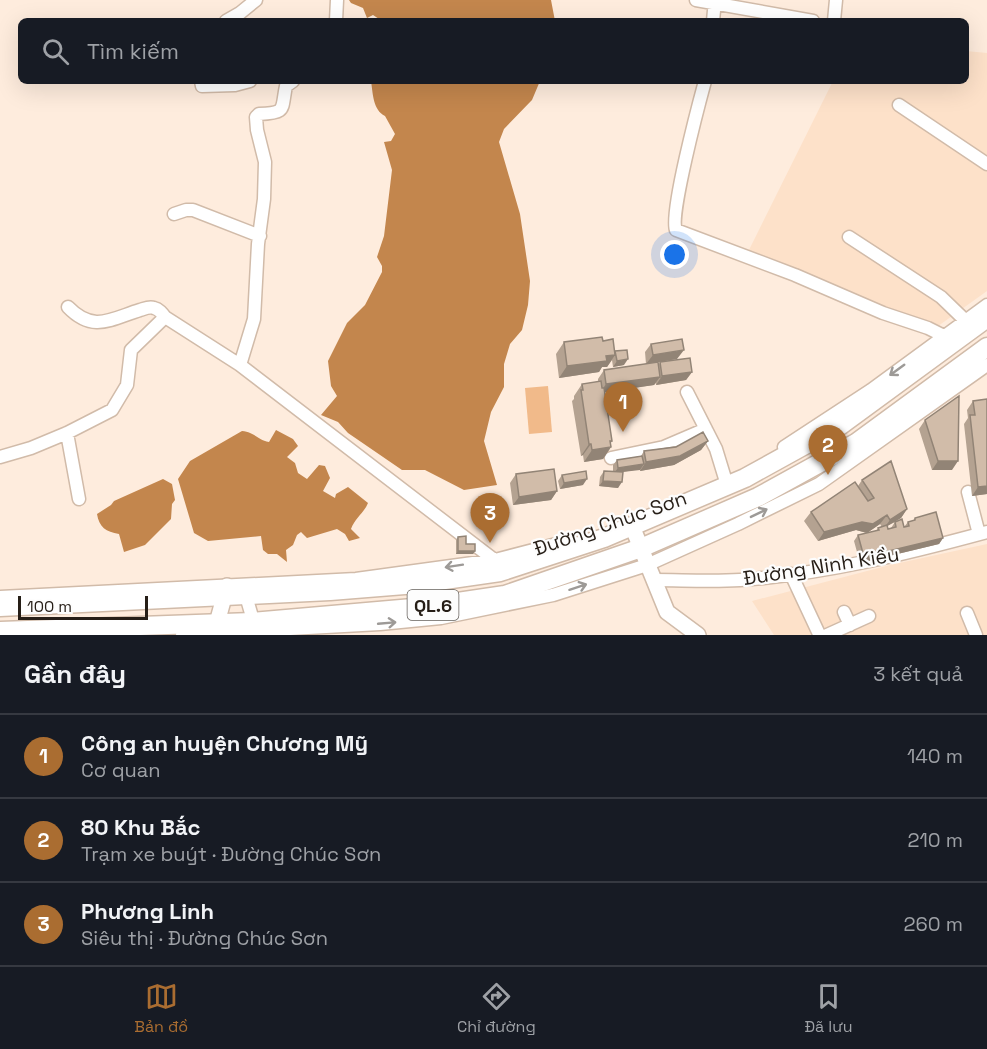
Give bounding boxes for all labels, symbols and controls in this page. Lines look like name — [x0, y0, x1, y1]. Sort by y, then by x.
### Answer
search box — [18, 18, 969, 84]
icon: search — [39, 35, 72, 68]
text: Tìm kiếm — [87, 37, 179, 65]
your location — [660, 240, 689, 269]
one-way arrow — [889, 364, 905, 377]
pin: 1 — [604, 382, 642, 432]
pin: 2 — [808, 426, 848, 475]
street label: Đường Chúc Sơn — [530, 485, 690, 561]
pin: 3 — [470, 494, 510, 543]
one-way arrow — [749, 507, 767, 519]
street label: Đường Ninh Kiều — [741, 541, 901, 591]
one-way arrow — [445, 561, 465, 572]
one-way arrow — [568, 581, 587, 592]
road number: QL.6 — [408, 590, 458, 620]
scale bar — [18, 593, 148, 620]
text: 100 m — [27, 596, 72, 617]
one-way arrow — [377, 617, 397, 628]
text: Gần đây — [24, 657, 126, 691]
text: 3 kết quả — [873, 661, 963, 687]
text: Công an huyện Chương Mỹ — [81, 729, 368, 757]
text: 1 — [39, 743, 48, 769]
text: 140 m — [907, 743, 963, 769]
text: Cơ quan — [81, 757, 161, 783]
text: 80 Khu Bắc — [81, 813, 200, 841]
text: 2 — [38, 827, 49, 853]
text: 210 m — [907, 827, 963, 853]
text: Trạm xe buýt · Đường Chúc Sơn — [81, 841, 381, 867]
text: Phương Linh — [81, 897, 214, 925]
text: 3 — [37, 911, 50, 937]
text: 260 m — [904, 911, 963, 937]
text: Siêu thị · Đường Chúc Sơn — [81, 925, 328, 951]
tab: Bản đồ — [134, 980, 188, 1037]
tab: Chỉ đường — [457, 980, 536, 1037]
tab: Đã lưu — [804, 980, 853, 1037]

